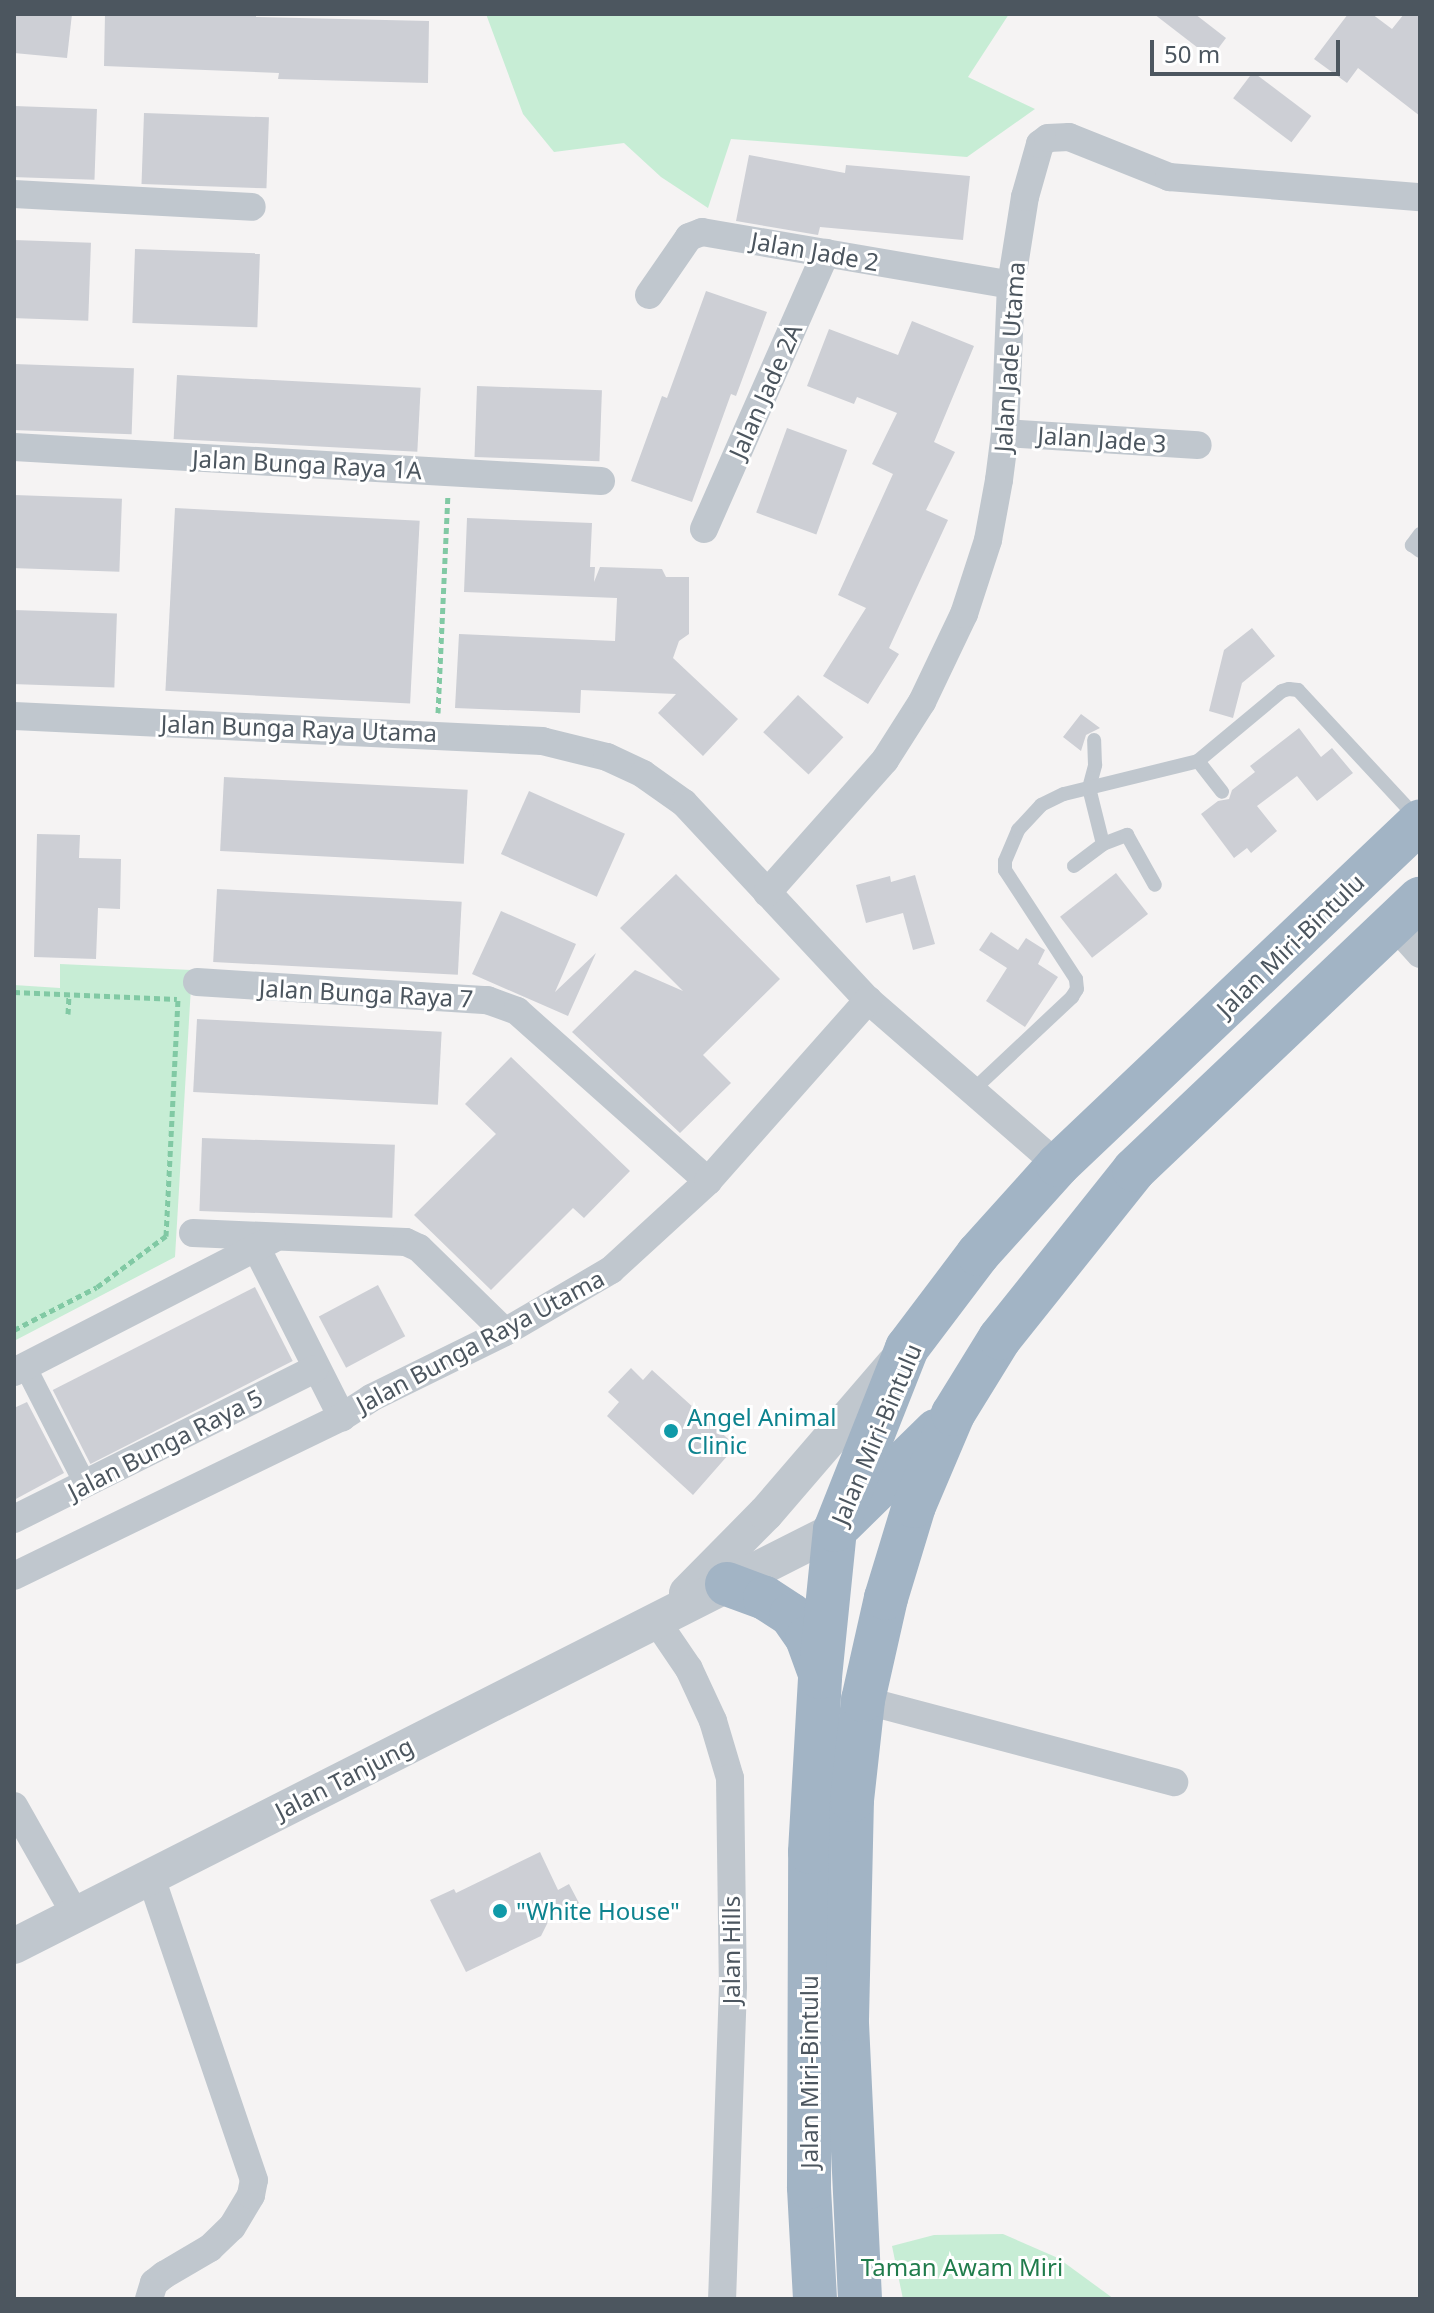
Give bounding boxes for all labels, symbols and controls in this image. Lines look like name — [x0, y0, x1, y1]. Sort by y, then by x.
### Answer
scale bar — [1154, 24, 1344, 74]
text: 50 m — [1164, 37, 1220, 70]
street label: Jalan Jade 2 — [749, 226, 881, 276]
street label: Jalan Jade Utama — [988, 261, 1030, 453]
street label: Jalan Jade 2A — [722, 319, 808, 463]
street label: Jalan Jade 3 — [1037, 420, 1167, 458]
street label: Jalan Bunga Raya 1A — [191, 444, 423, 484]
street label: Jalan Bunga Raya Utama — [160, 709, 438, 747]
street label: Jalan Miri-Bintulu — [1210, 867, 1370, 1023]
street label: Jalan Bunga Raya 7 — [258, 973, 474, 1013]
street label: Jalan Bunga Raya Utama — [351, 1263, 609, 1419]
street label: Jalan Miri-Bintulu — [825, 1339, 927, 1529]
street label: Jalan Bunga Raya 5 — [63, 1382, 267, 1506]
place label: Angel Animal Clinic — [687, 1403, 836, 1459]
marker: Angel Animal Clinic — [662, 1422, 680, 1440]
street label: Jalan Tanjung — [270, 1731, 418, 1825]
street label: Jalan Hills — [717, 1896, 745, 2004]
place label: "White House" — [516, 1897, 680, 1925]
marker: "White House" — [491, 1902, 509, 1920]
street label: Jalan Miri-Bintulu — [795, 1975, 823, 2169]
park label: Taman Awam Miri — [861, 2253, 1063, 2281]

